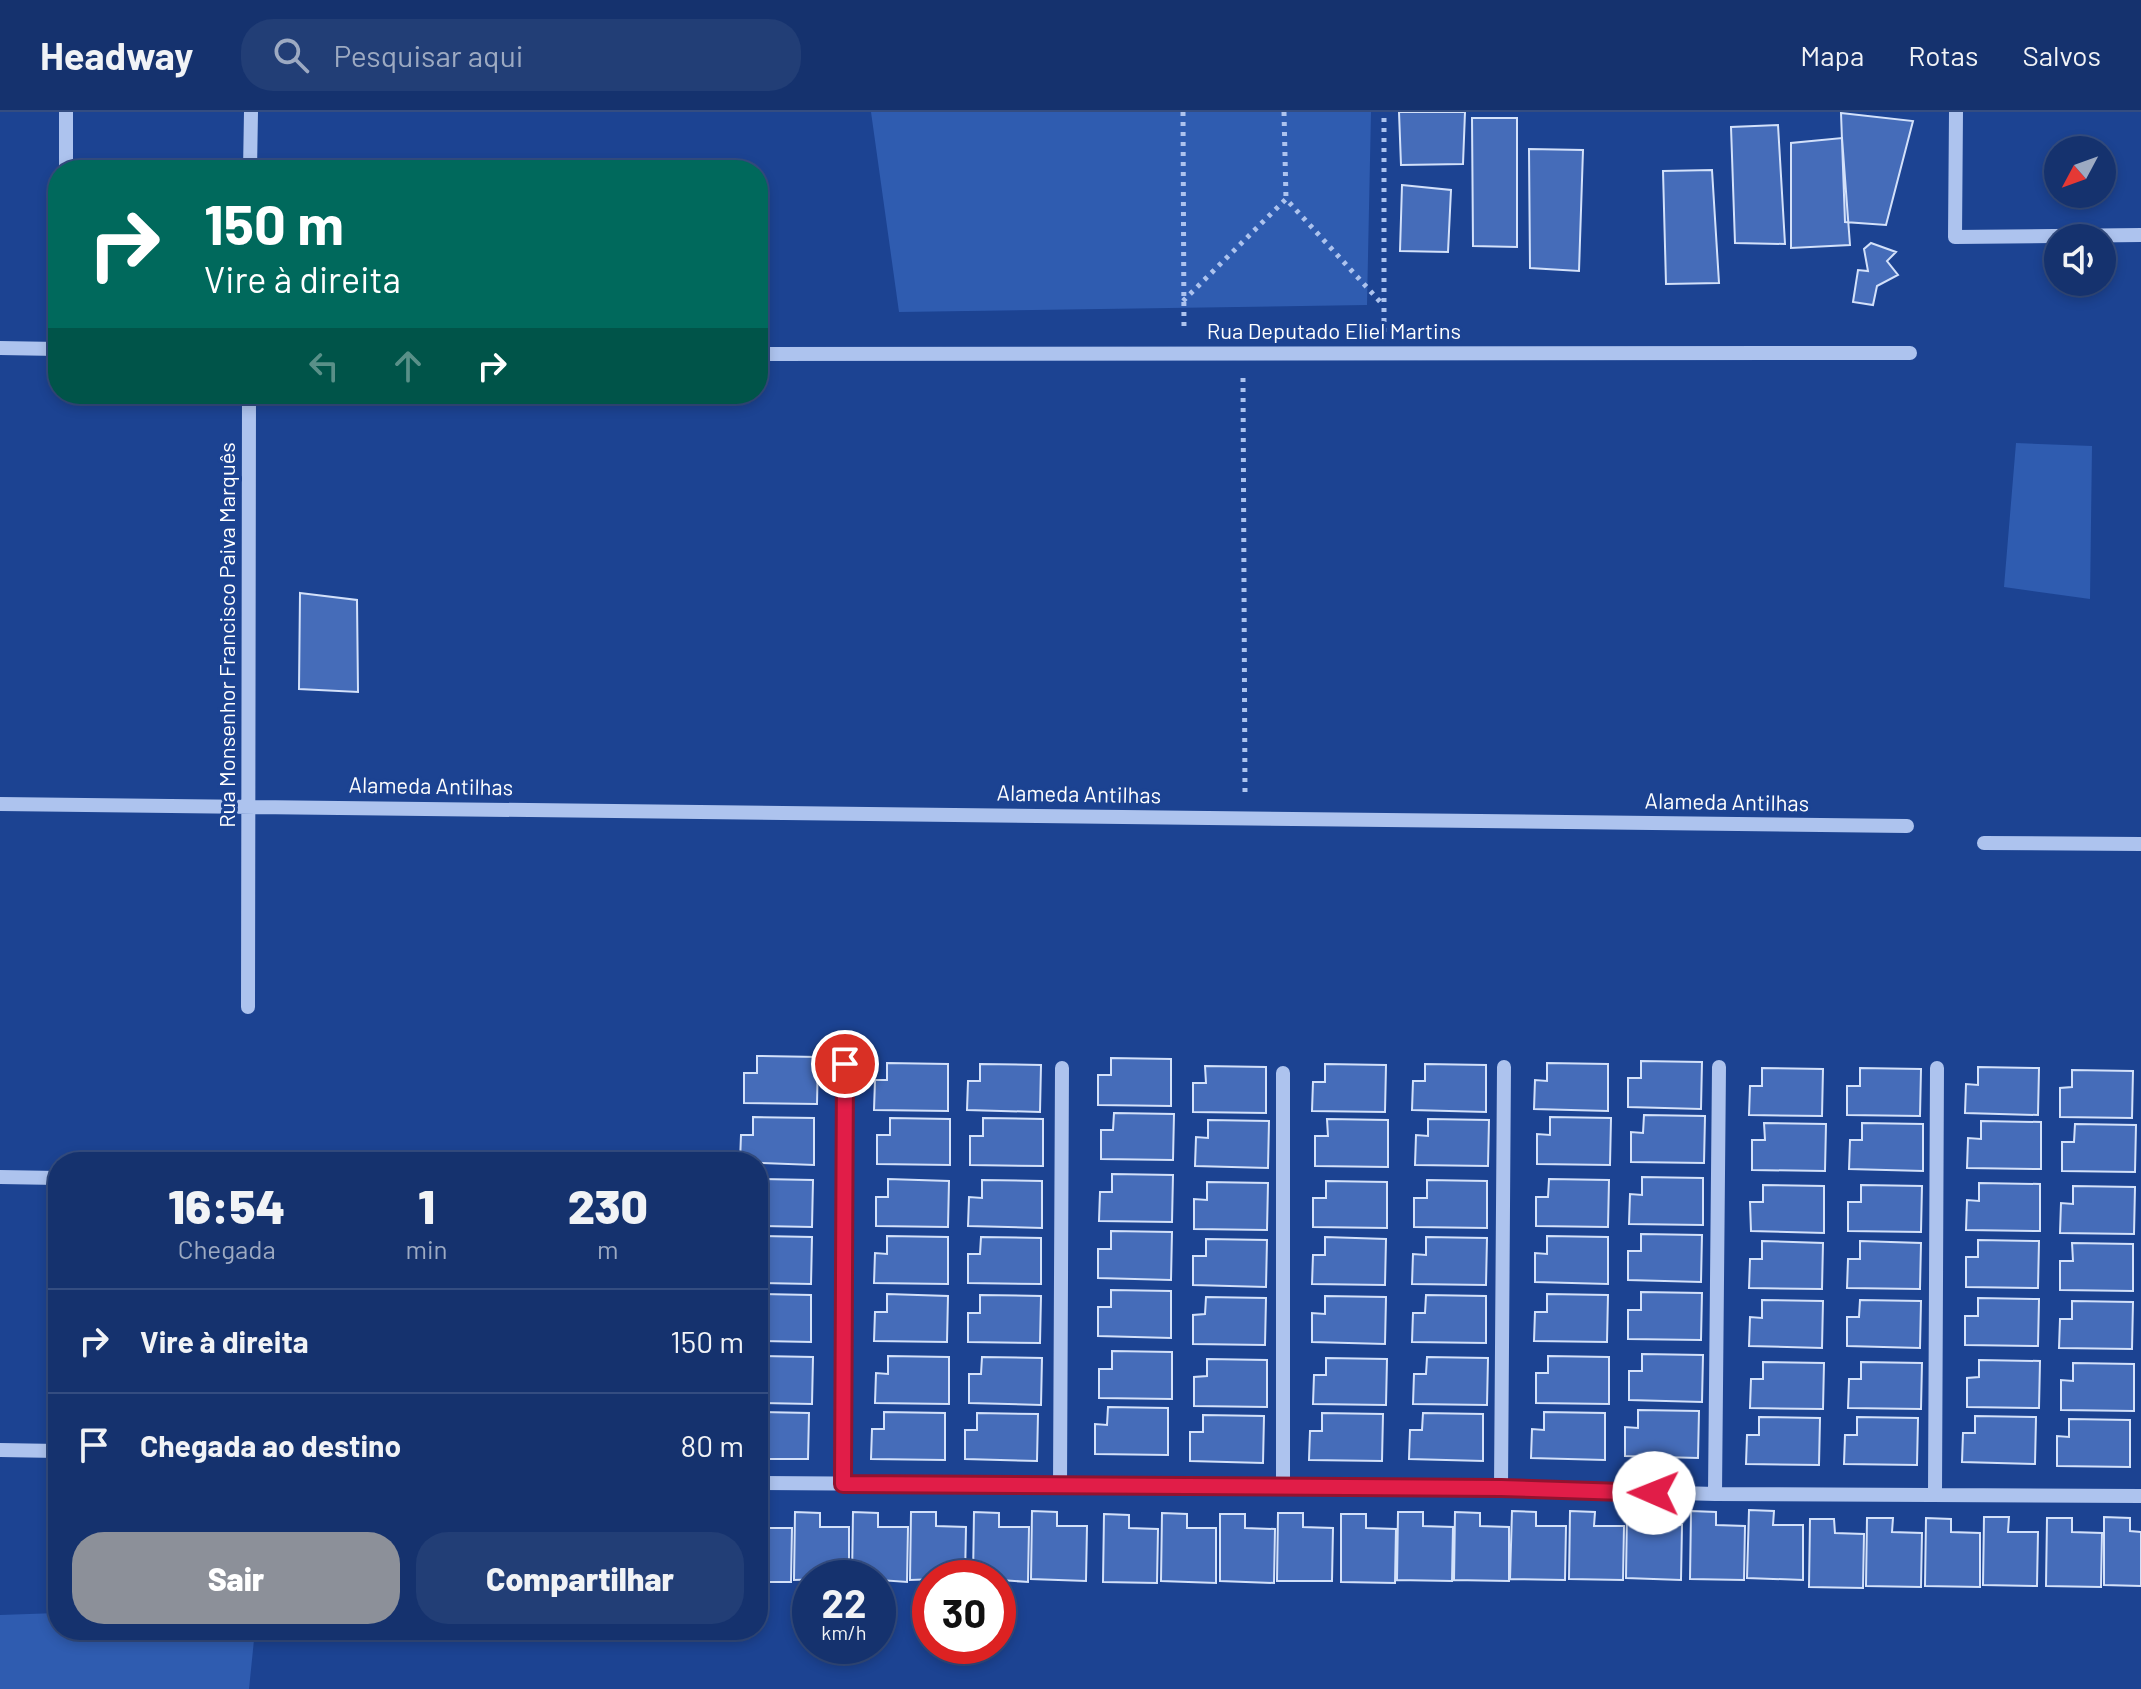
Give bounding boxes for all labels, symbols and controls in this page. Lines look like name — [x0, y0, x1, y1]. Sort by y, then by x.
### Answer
search box — [241, 19, 801, 91]
text: Headway — [40, 32, 193, 78]
icon: search — [269, 33, 313, 77]
text: Pesquisar aqui — [333, 37, 523, 73]
text: Mapa — [1800, 38, 1864, 72]
text: Rotas — [1908, 38, 1978, 72]
text: Salvos — [2022, 38, 2101, 72]
north arrow — [2044, 136, 2116, 208]
map controls — [2044, 136, 2116, 296]
text: 150 m — [204, 189, 344, 256]
icon: right — [72, 192, 176, 296]
button: sound — [2044, 224, 2116, 296]
text: Vire à direita — [204, 257, 401, 300]
street label: Rua Deputado Eliel Martins — [1207, 317, 1461, 343]
icon: left — [302, 344, 346, 388]
icon: ahead — [386, 344, 430, 388]
icon: right — [470, 344, 514, 388]
street label: Rua Monsenhor Francisco Paiva Marquês — [213, 442, 239, 828]
street label: Alameda Antilhas — [348, 771, 514, 799]
street label: Alameda Antilhas — [996, 779, 1162, 807]
street label: Alameda Antilhas — [1644, 787, 1810, 815]
pin — [811, 1030, 879, 1098]
icon: arrive — [823, 1042, 867, 1086]
text: 16:54 — [168, 1176, 285, 1234]
text: 1 — [418, 1176, 435, 1234]
text: 230 — [568, 1176, 648, 1234]
text: Chegada — [178, 1233, 276, 1264]
text: min — [405, 1233, 448, 1264]
text: m — [597, 1233, 619, 1264]
icon: right — [72, 1319, 116, 1363]
text: Vire à direita — [140, 1323, 309, 1359]
text: 150 m — [670, 1323, 744, 1359]
icon: arrive — [72, 1423, 116, 1467]
text: Chegada ao destino — [140, 1427, 401, 1463]
text: 80 m — [681, 1427, 744, 1463]
position arrow — [1612, 1451, 1696, 1535]
button: Sair — [72, 1532, 400, 1624]
button: Compartilhar — [416, 1532, 744, 1624]
speed limit sign: 30 — [912, 1560, 1016, 1664]
text: 22 — [822, 1578, 866, 1626]
text: km/h — [821, 1620, 867, 1644]

